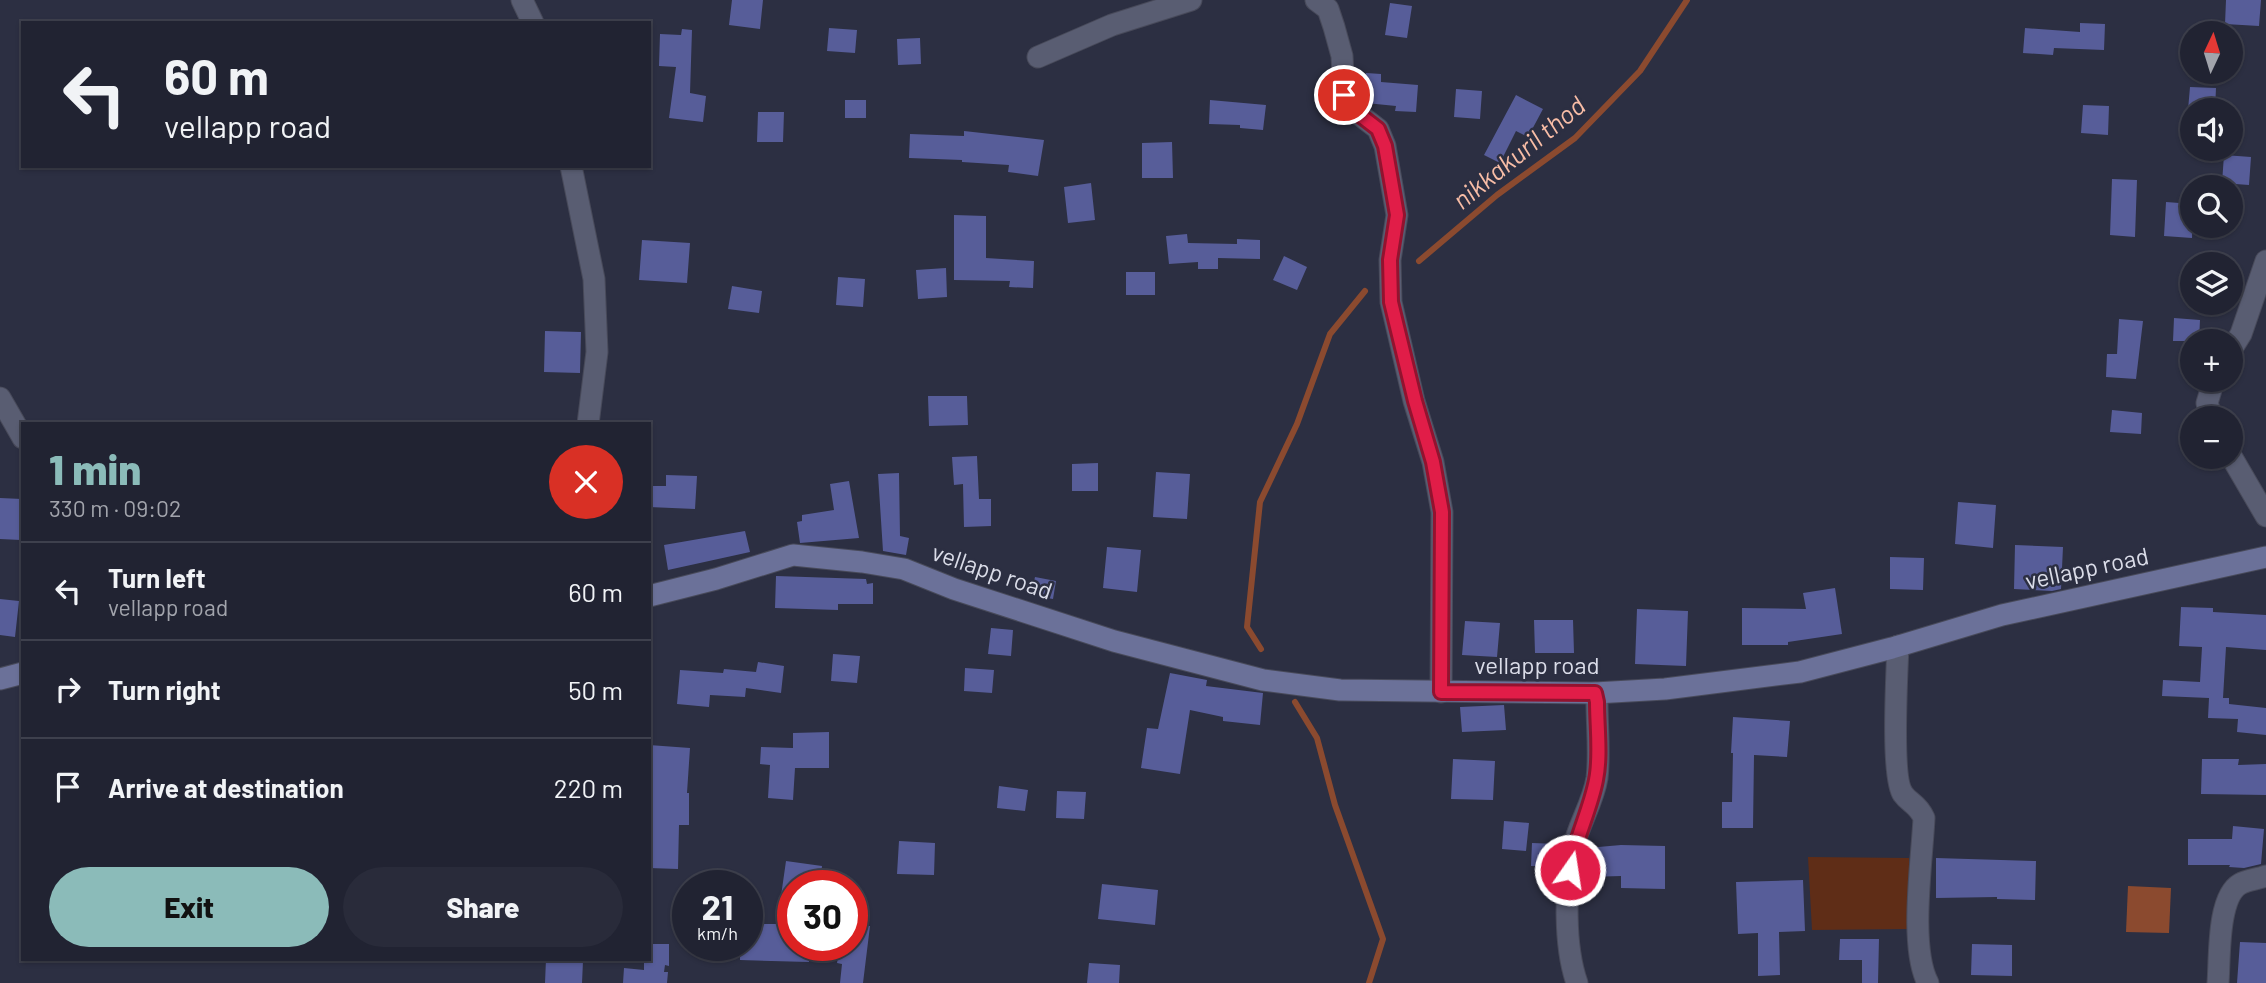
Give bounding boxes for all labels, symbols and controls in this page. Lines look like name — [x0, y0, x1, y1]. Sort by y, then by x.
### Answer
north arrow — [2180, 21, 2244, 84]
map controls — [2180, 21, 2243, 469]
text: 60 m — [164, 46, 269, 105]
icon: left — [49, 49, 140, 140]
pin — [1314, 65, 1374, 125]
icon: arrive — [1325, 76, 1363, 114]
water label: nikkakuril thod — [1446, 89, 1591, 215]
button: sound — [2180, 98, 2243, 161]
text: vellapp road — [164, 106, 331, 144]
button: search — [2180, 175, 2243, 238]
button: layers — [2180, 252, 2243, 315]
button: + — [2180, 329, 2243, 392]
button: − — [2180, 406, 2243, 469]
text: 1 min — [49, 443, 141, 493]
button: close — [549, 445, 623, 519]
text: 330 m · 09:02 — [49, 494, 181, 522]
street label: vellapp road — [928, 536, 1057, 605]
street label: vellapp road — [2022, 540, 2151, 595]
text: Turn left — [108, 562, 206, 593]
icon: left — [49, 572, 87, 610]
text: 60 m — [568, 576, 623, 607]
text: vellapp road — [108, 593, 228, 621]
street label: vellapp road — [1474, 650, 1600, 679]
icon: right — [49, 670, 87, 708]
text: Turn right — [108, 674, 221, 705]
text: 50 m — [568, 674, 623, 705]
icon: arrive — [49, 768, 87, 806]
text: Arrive at destination — [108, 772, 344, 803]
text: 220 m — [554, 772, 623, 803]
position arrow — [1533, 833, 1607, 907]
button: Exit — [49, 867, 329, 947]
button: Share — [343, 867, 623, 947]
speed limit sign: 30 — [777, 870, 868, 961]
text: 21 — [702, 885, 733, 927]
text: km/h — [697, 922, 738, 944]

